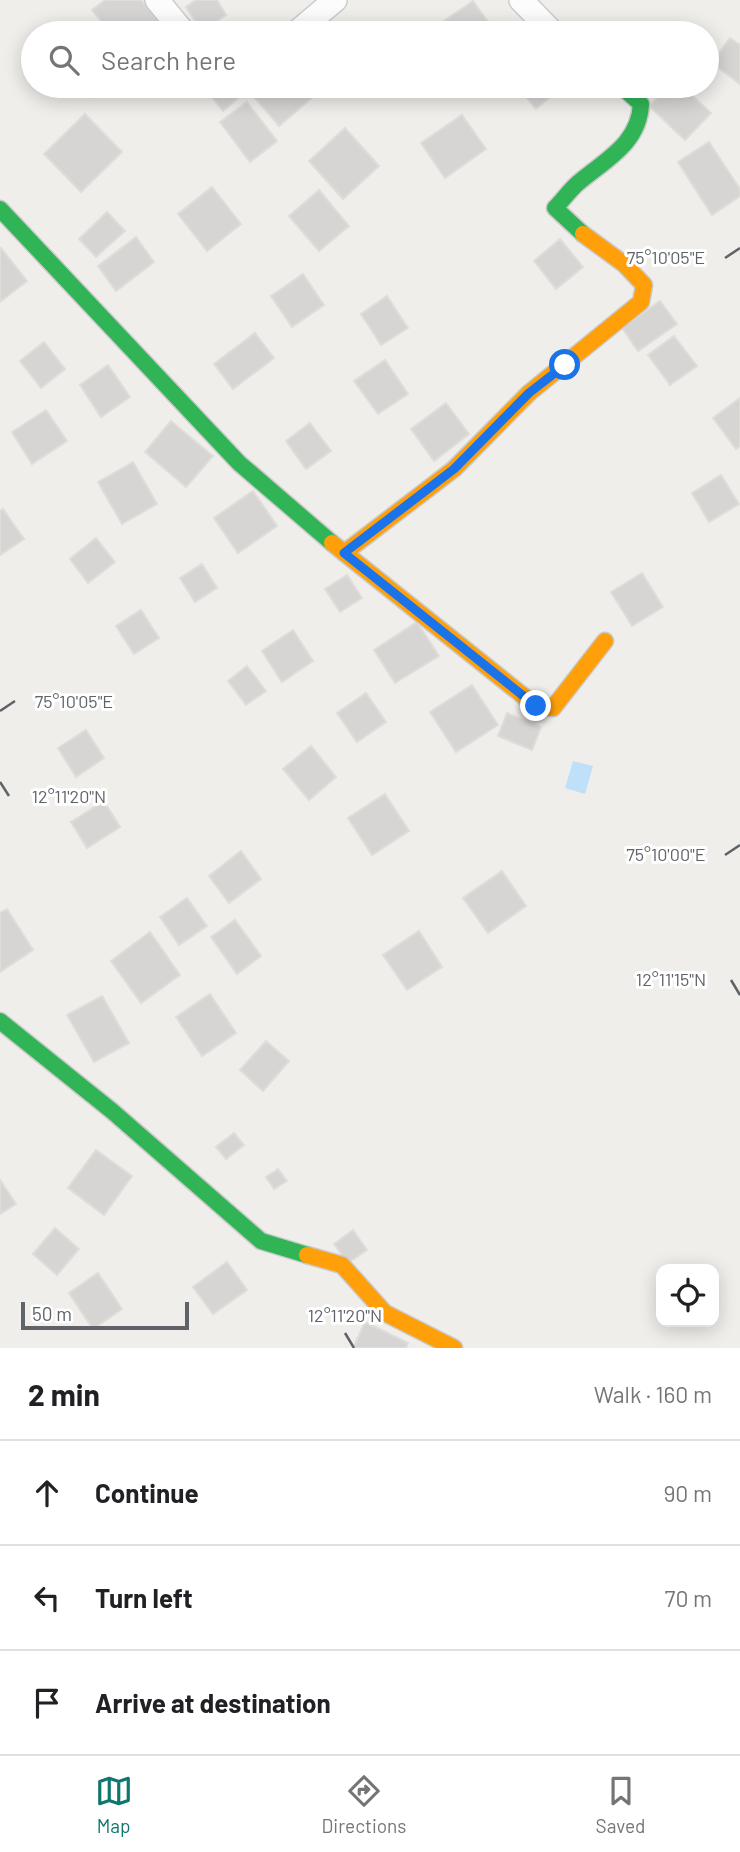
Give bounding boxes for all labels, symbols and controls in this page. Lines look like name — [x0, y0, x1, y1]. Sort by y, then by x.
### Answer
search box — [21, 21, 719, 98]
icon: search — [45, 41, 83, 79]
text: Search here — [101, 44, 236, 75]
text: 75°10'05"E — [627, 246, 705, 268]
route start — [549, 349, 580, 380]
text: 75°10'05"E — [35, 690, 113, 712]
route end — [520, 690, 551, 721]
text: 12°11'20"N — [32, 785, 106, 807]
text: 75°10'00"E — [626, 843, 706, 865]
text: 12°11'15"N — [636, 968, 706, 990]
map controls — [656, 1264, 719, 1327]
button: locate — [656, 1264, 719, 1327]
scale bar — [21, 1299, 189, 1331]
text: 50 m — [32, 1302, 72, 1325]
text: 12°11'20"N — [308, 1304, 382, 1326]
text: 2 min — [28, 1376, 100, 1412]
text: Walk · 160 m — [594, 1380, 712, 1408]
icon: ahead — [28, 1474, 66, 1512]
text: Continue — [95, 1477, 199, 1508]
text: 90 m — [663, 1479, 712, 1507]
icon: left — [28, 1579, 66, 1617]
text: Turn left — [95, 1582, 193, 1613]
text: 70 m — [665, 1584, 712, 1612]
icon: arrive — [28, 1684, 66, 1722]
text: Arrive at destination — [95, 1687, 331, 1718]
tab: Map — [95, 1772, 133, 1837]
tab: Directions — [322, 1772, 407, 1837]
tab: Saved — [596, 1772, 645, 1837]

